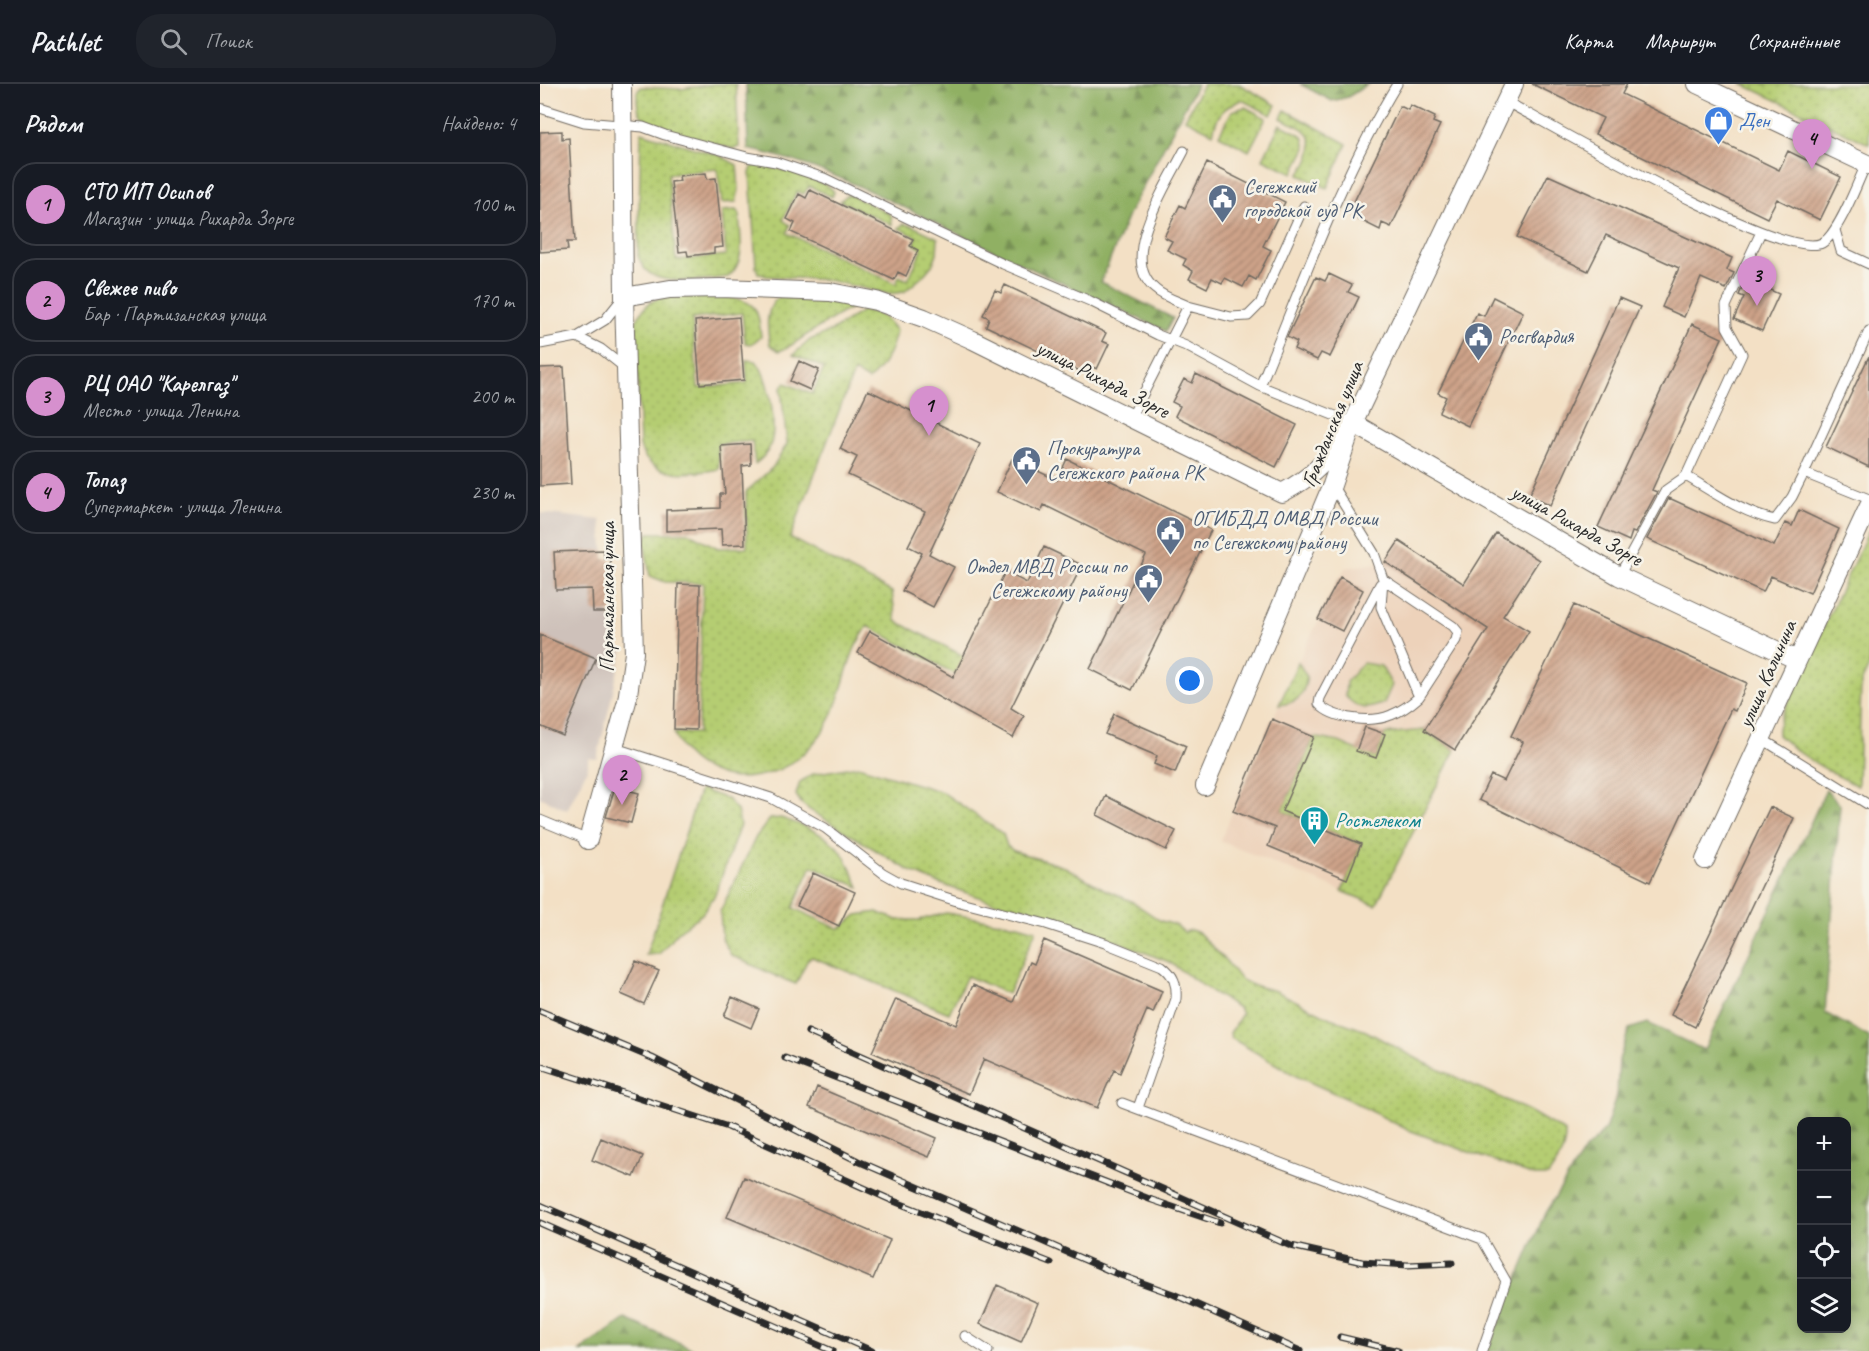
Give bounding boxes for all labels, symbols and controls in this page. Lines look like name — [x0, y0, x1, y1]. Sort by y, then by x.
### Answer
search box — [136, 14, 556, 68]
text: Pathlet — [30, 24, 100, 59]
icon: search — [157, 25, 190, 58]
text: Поиск — [205, 27, 252, 55]
text: Карта — [1564, 28, 1613, 54]
text: Маршрут — [1646, 28, 1715, 54]
text: Сохранённые — [1748, 28, 1839, 54]
shop icon: Ден — [1702, 104, 1734, 146]
text: Рядом — [24, 107, 82, 140]
place label: Ден — [1739, 107, 1771, 133]
text: Найдено: 4 — [441, 111, 516, 136]
pin: 4 — [1792, 120, 1832, 169]
place label: Сегежский городской суд РК — [1244, 173, 1365, 223]
text: СТО ИП Осипов — [83, 178, 210, 206]
public building icon: Сегежский городской суд РК — [1207, 182, 1239, 224]
text: 1 — [41, 192, 50, 217]
text: 100 m — [471, 192, 514, 217]
text: Магазин · улица Рихарда Зорге — [83, 206, 293, 231]
pin: 3 — [1738, 256, 1776, 306]
text: Свежее пиво — [83, 274, 176, 302]
text: 2 — [41, 288, 50, 313]
text: 170 m — [471, 288, 514, 313]
text: Бар · Партизанская улица — [83, 302, 266, 327]
public building icon: Росгвардия — [1462, 320, 1494, 362]
place label: Росгвардия — [1499, 323, 1575, 349]
street label: улица Рихарда Зорге — [1030, 333, 1175, 424]
street label: Гражданская улица — [1295, 356, 1370, 490]
text: РЦ ОАО "Карелгаз" — [83, 370, 234, 398]
text: 3 — [41, 384, 50, 409]
text: 200 m — [471, 384, 514, 409]
pin: 1 — [910, 386, 948, 436]
text: Место · улица Ленина — [83, 398, 239, 423]
place label: Прокуратура Сегежского района РК — [1047, 435, 1207, 485]
public building icon: Прокуратура Сегежского района РК — [1010, 444, 1042, 486]
text: Топаз — [83, 466, 126, 494]
street label: улица Рихарда Зорге — [1505, 477, 1648, 572]
text: 4 — [41, 480, 50, 505]
text: 230 m — [471, 480, 514, 505]
text: Супермаркет · улица Ленина — [83, 494, 281, 519]
place label: ОГИБДД ОМВД России по Сегежскому району — [1192, 505, 1380, 555]
public building icon: ОГИБДД ОМВД России по Сегежскому району — [1155, 514, 1187, 556]
street label: Партизанская улица — [594, 521, 620, 672]
place label: Отдел МВД России по Сегежскому району — [966, 553, 1129, 603]
public building icon: Отдел МВД России по Сегежскому району — [1132, 562, 1164, 604]
street label: улица Калинина — [1731, 615, 1803, 733]
your location — [1175, 666, 1204, 695]
pin: 2 — [602, 756, 641, 805]
building icon: Ростелеком — [1298, 804, 1330, 846]
place label: Ростелеком — [1335, 807, 1422, 833]
map controls — [1797, 1117, 1851, 1333]
button: + — [1797, 1117, 1851, 1171]
button: − — [1797, 1171, 1851, 1225]
button: locate — [1797, 1225, 1851, 1279]
button: layers — [1797, 1279, 1851, 1333]

